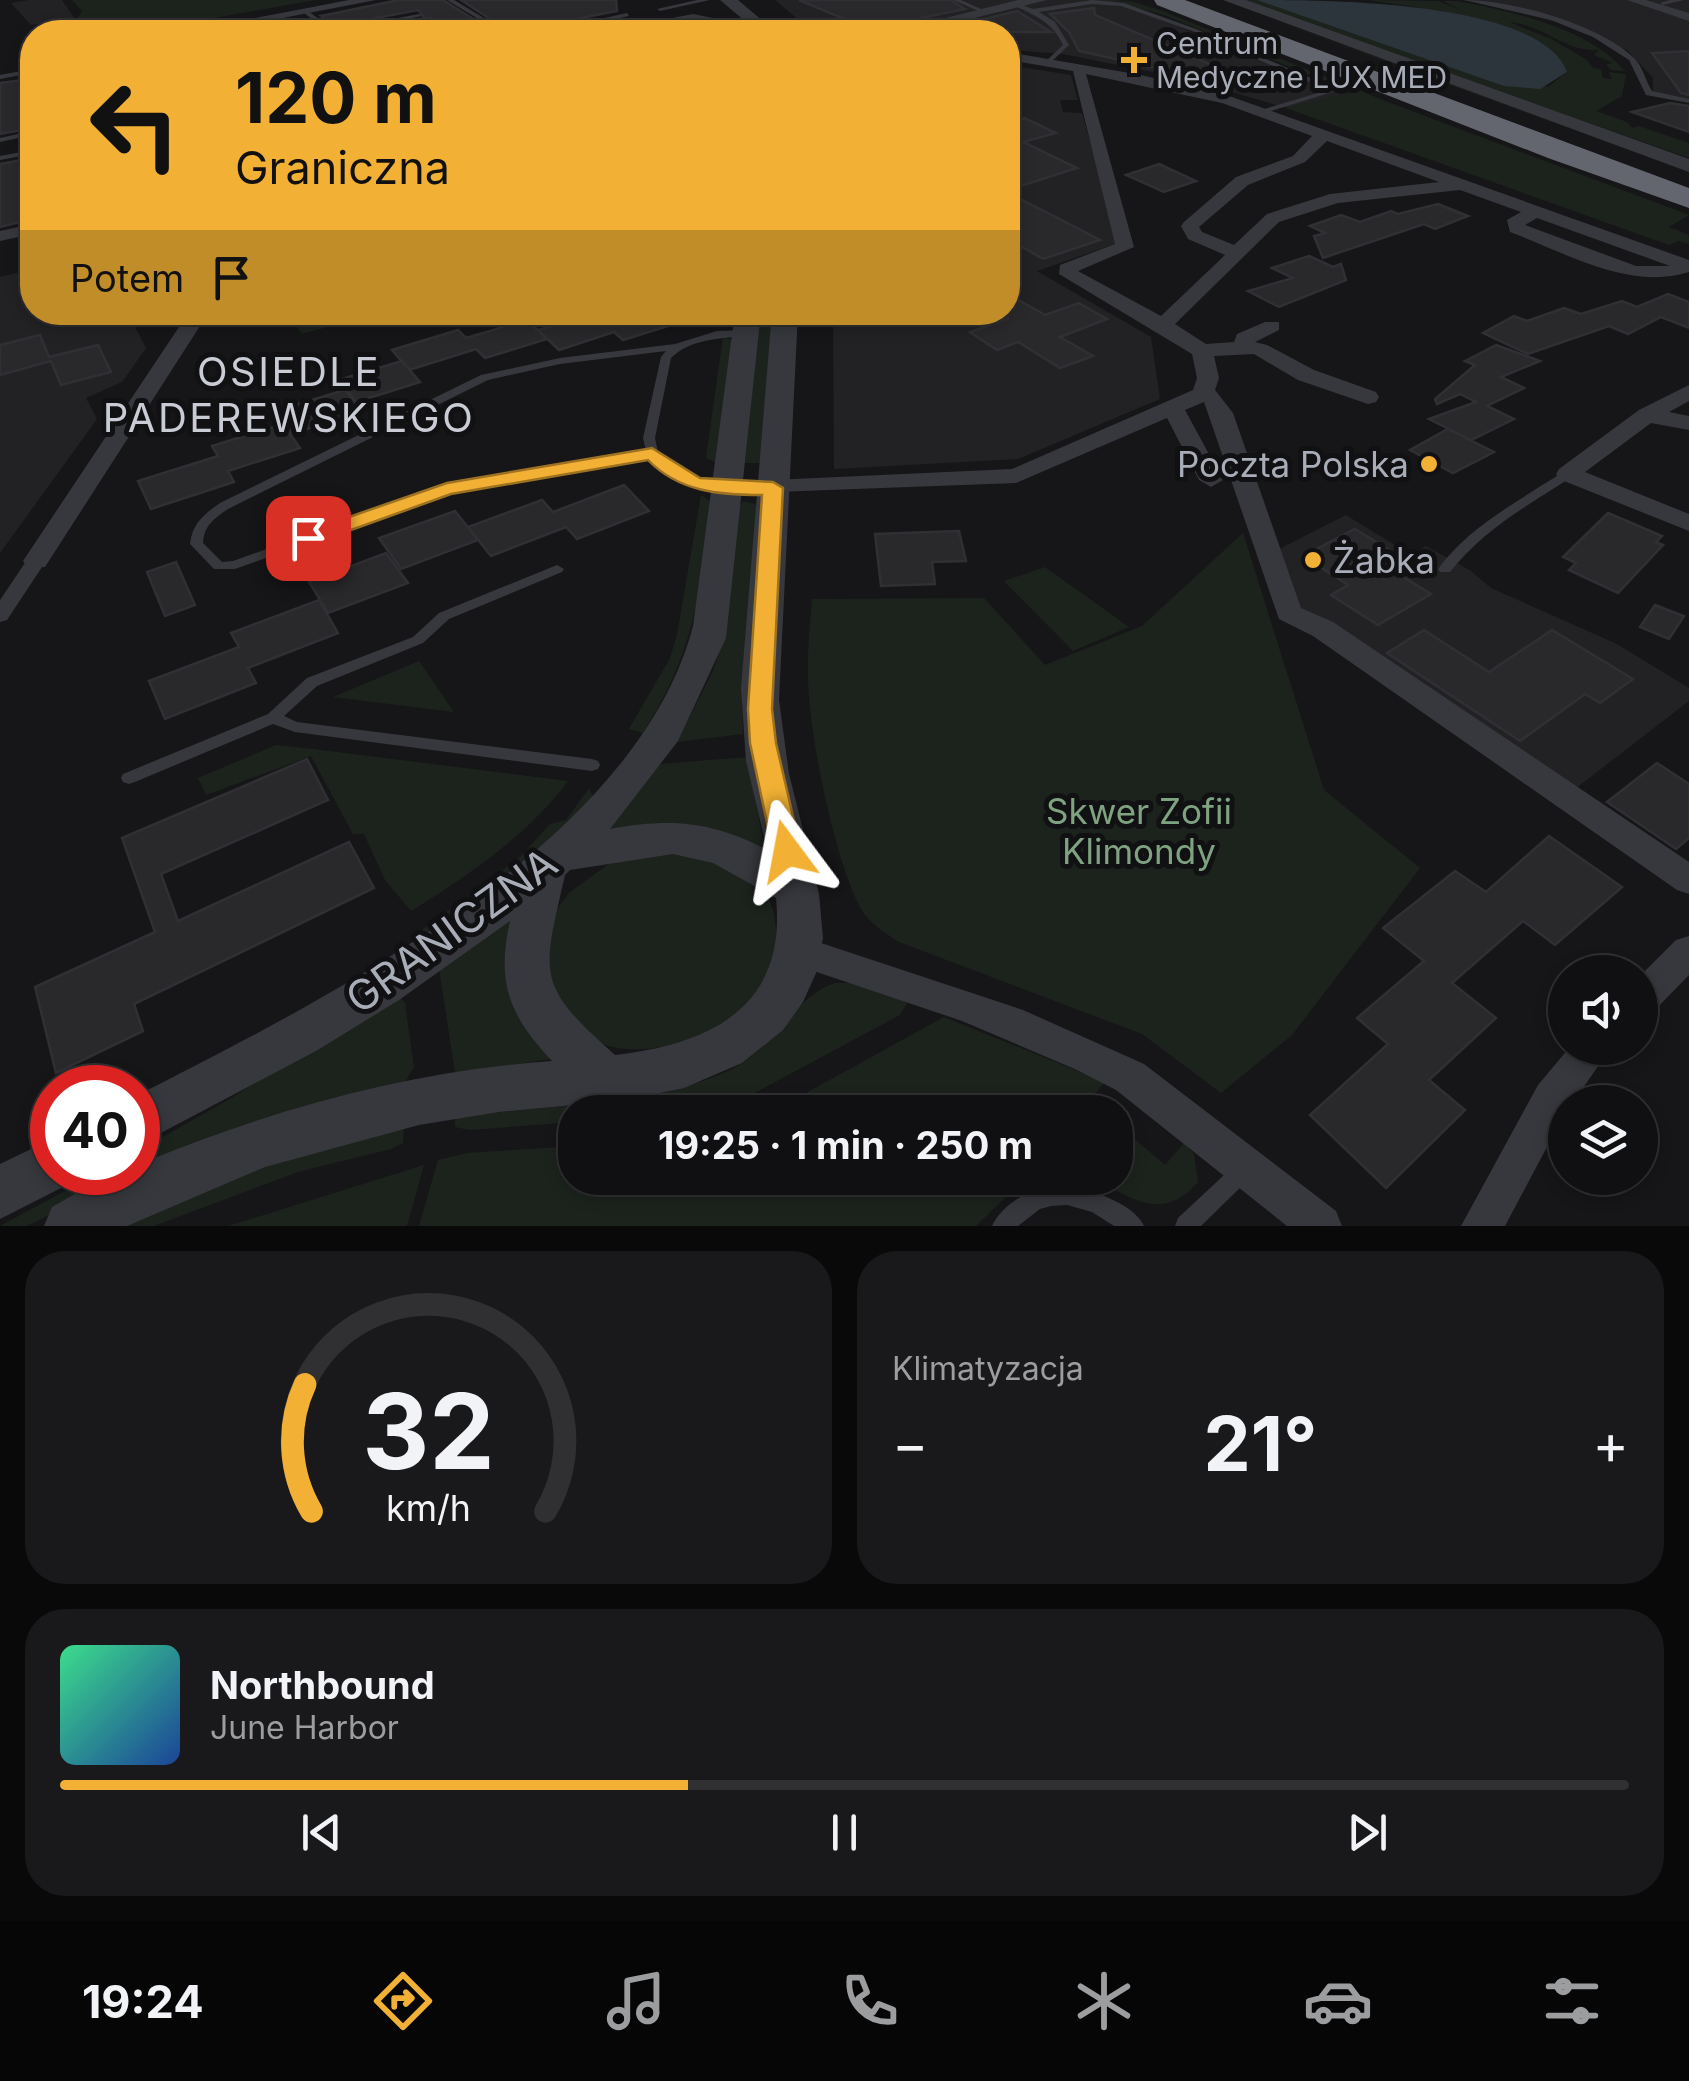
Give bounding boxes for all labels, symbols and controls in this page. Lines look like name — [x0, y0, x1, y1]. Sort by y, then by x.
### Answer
place label: Centrum Medyczne LUX MED — [1156, 25, 1447, 95]
marker: Centrum Medyczne LUX MED — [1121, 47, 1147, 73]
text: 120 m — [235, 55, 437, 140]
icon: left — [70, 60, 200, 190]
text: Graniczna — [235, 140, 450, 195]
icon: arrive — [204, 250, 259, 305]
text: Potem — [70, 255, 184, 301]
district label: OSIEDLE PADEREWSKIEGO — [103, 347, 475, 442]
place label: Poczta Polska — [1177, 443, 1409, 485]
marker: Poczta Polska — [1418, 453, 1440, 475]
pin — [266, 496, 351, 581]
icon: arrive — [281, 511, 336, 566]
place label: Żabka — [1333, 539, 1435, 581]
marker: Żabka — [1302, 549, 1324, 571]
park label: Skwer Zofii Klimondy — [1046, 790, 1232, 872]
position arrow — [735, 799, 839, 903]
street label: GRANICZNA — [336, 836, 566, 1024]
map controls — [1548, 955, 1658, 1195]
button: sound — [1548, 955, 1658, 1065]
speed limit sign: 40 — [30, 1065, 160, 1195]
button: layers — [1548, 1085, 1658, 1195]
text: 19:25 · 1 min · 250 m — [658, 1122, 1033, 1168]
text: Klimatyzacja — [892, 1349, 1084, 1388]
text: 32 — [362, 1368, 495, 1494]
text: 21° — [1203, 1398, 1318, 1489]
text: − — [892, 1411, 928, 1477]
text: + — [1593, 1411, 1629, 1477]
text: km/h — [386, 1486, 471, 1530]
text: Northbound — [210, 1662, 435, 1708]
text: June Harbor — [210, 1708, 399, 1747]
icon: previous — [294, 1805, 349, 1860]
icon: pause — [817, 1805, 872, 1860]
icon: next — [1340, 1805, 1395, 1860]
icon: directions — [368, 1966, 438, 2036]
icon: music — [601, 1966, 671, 2036]
icon: phone — [835, 1966, 905, 2036]
icon: climate — [1069, 1966, 1139, 2036]
icon: car — [1303, 1966, 1373, 2036]
icon: filters — [1537, 1966, 1607, 2036]
text: 19:24 — [82, 1974, 204, 2029]

